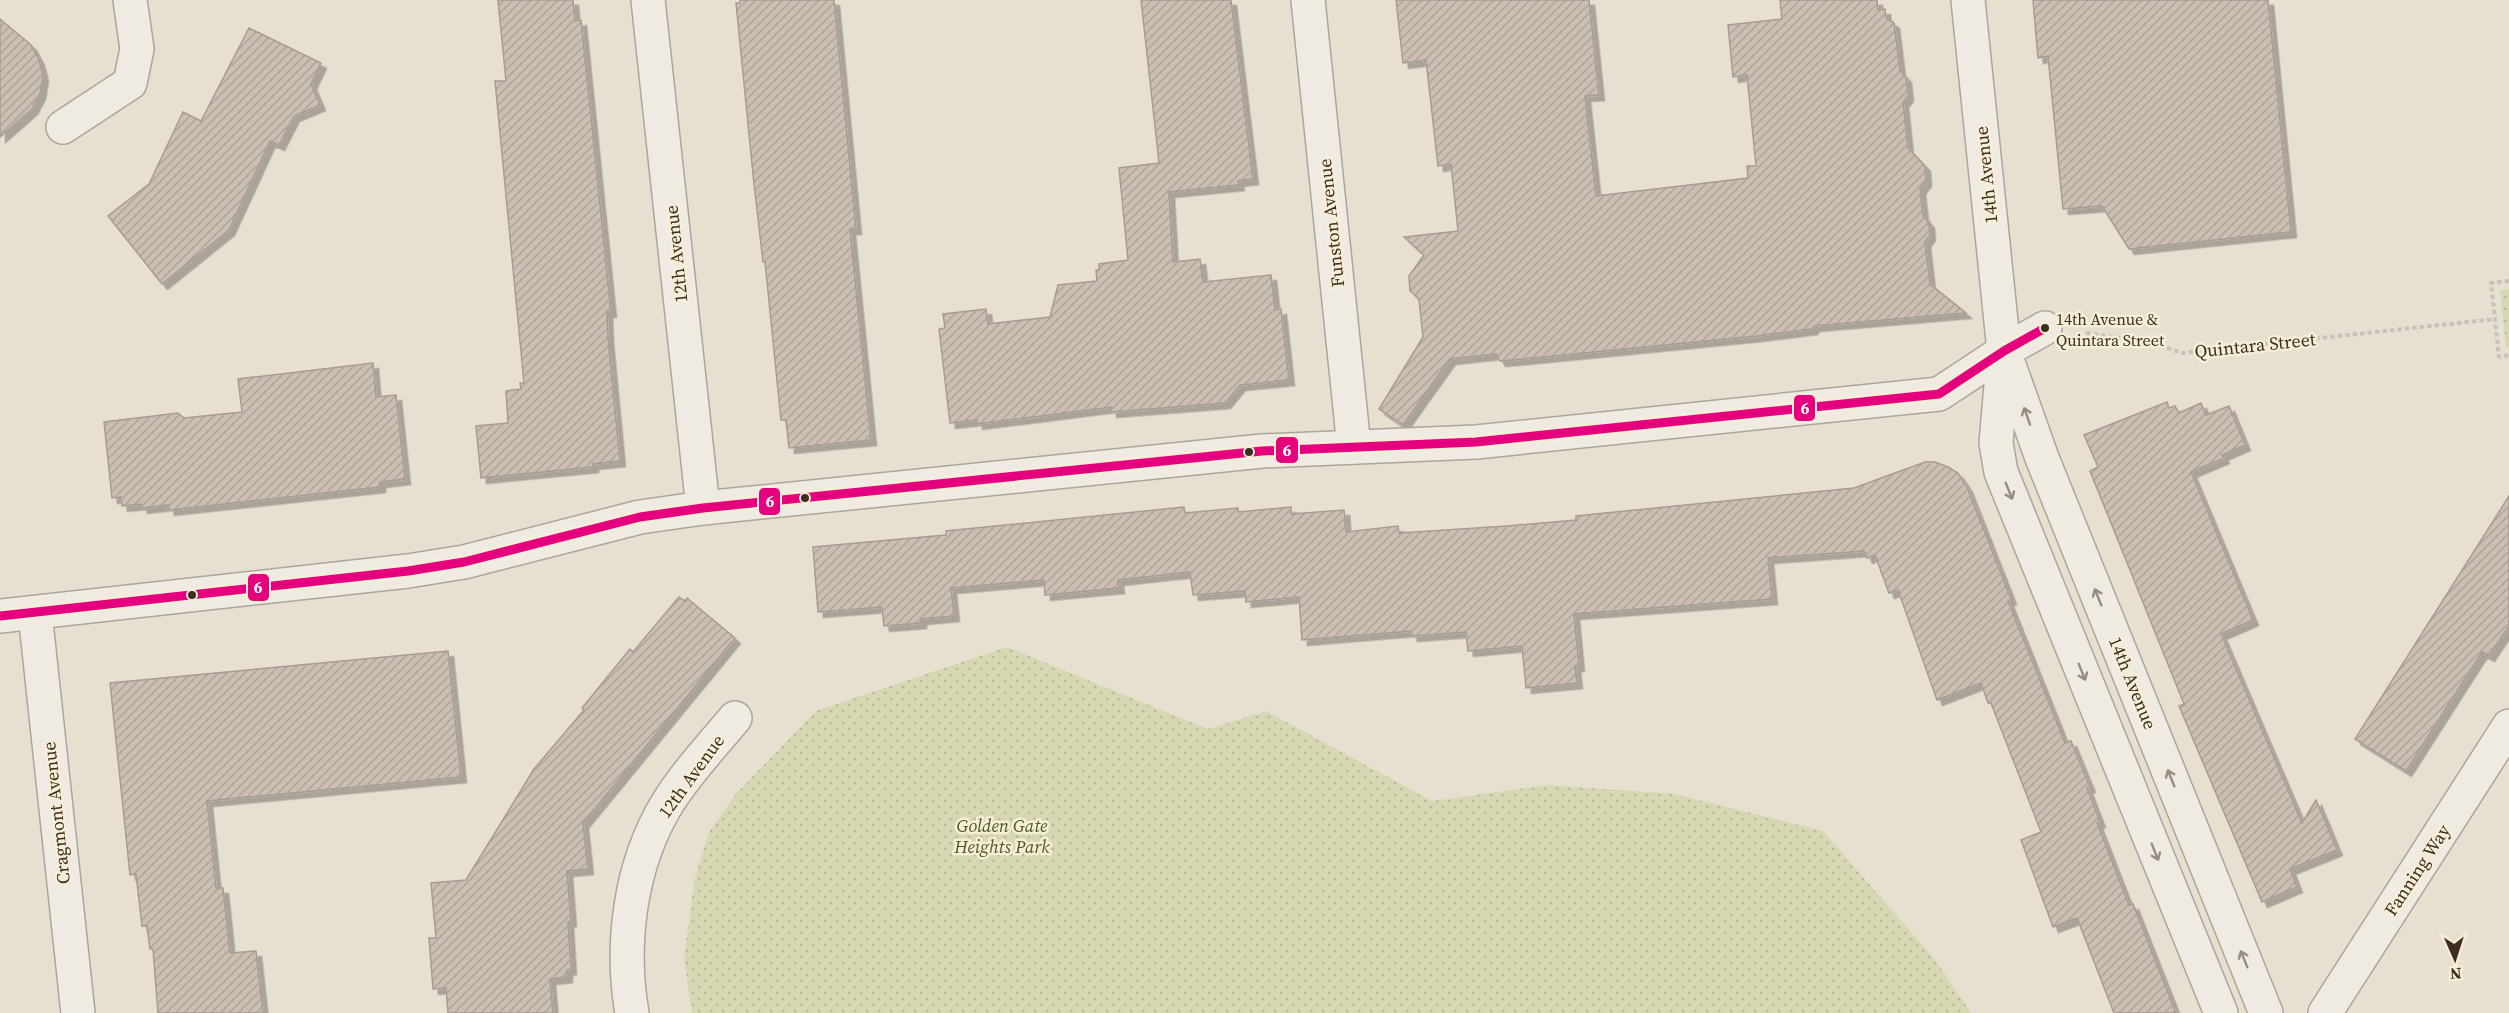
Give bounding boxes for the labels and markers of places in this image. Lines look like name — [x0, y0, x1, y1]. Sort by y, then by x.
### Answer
place label: 14th Avenue & Quintara Street — [2056, 308, 2165, 351]
marker: 14th Avenue & Quintara Street — [2039, 322, 2051, 334]
unlabelled marker — [1243, 446, 1255, 458]
unlabelled marker — [799, 492, 811, 504]
unlabelled marker — [186, 589, 198, 601]

